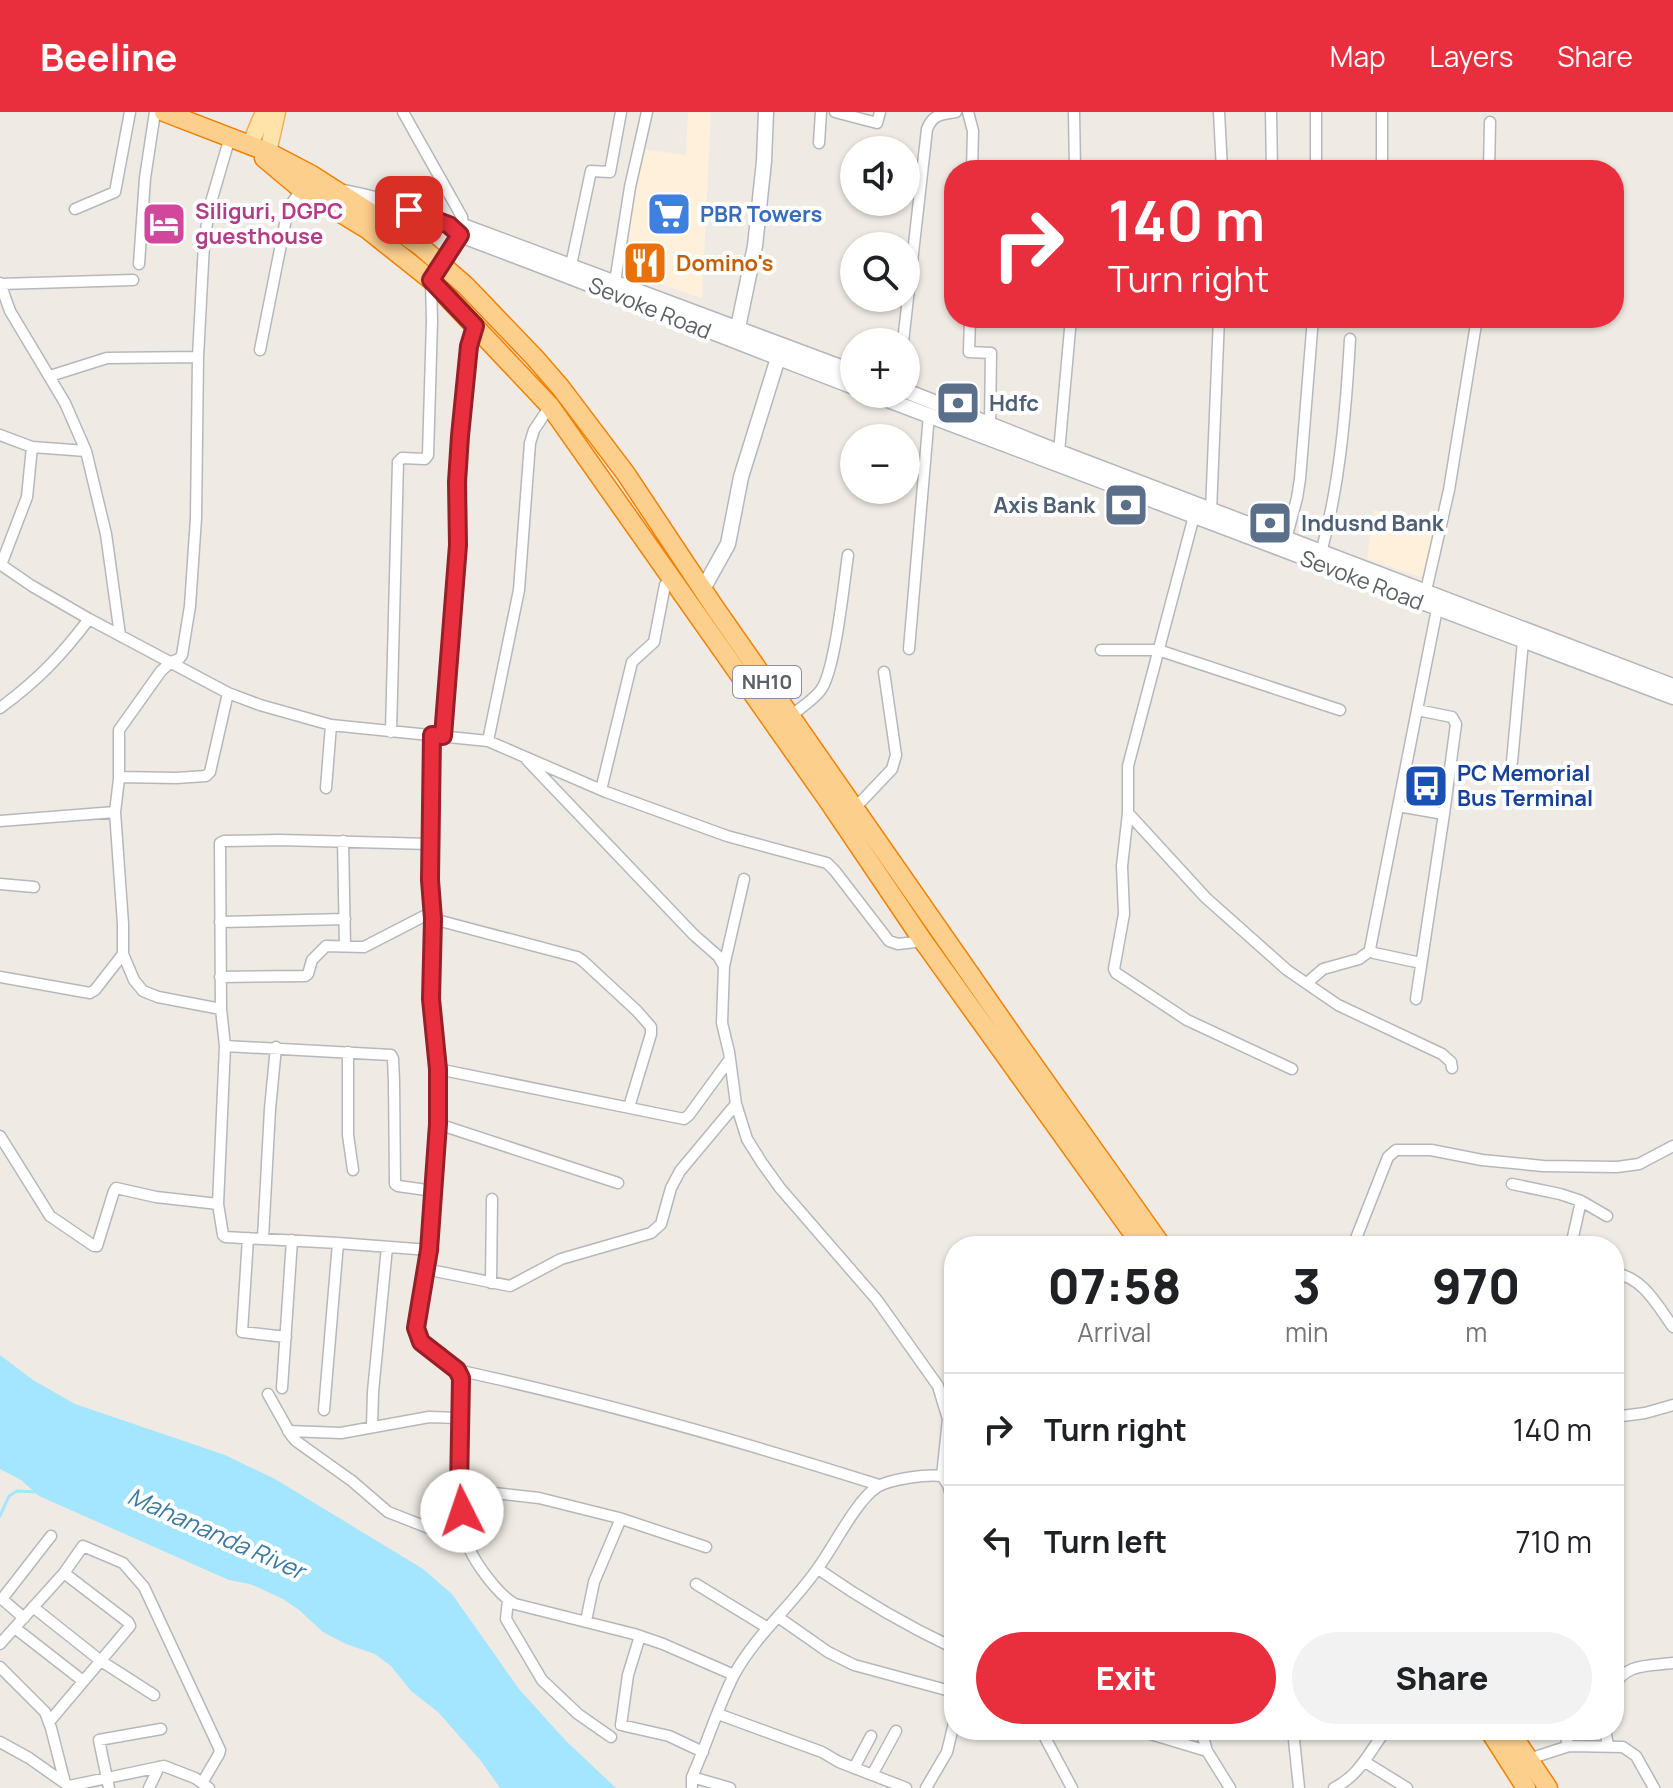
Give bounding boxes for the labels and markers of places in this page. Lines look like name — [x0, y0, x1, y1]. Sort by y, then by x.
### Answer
pin — [375, 176, 443, 244]
supermarket icon: PBR Towers — [645, 190, 693, 238]
place label: Siliguri, DGPC guesthouse — [195, 196, 343, 251]
place label: PBR Towers — [700, 199, 822, 229]
hotel icon: Siliguri, DGPC guesthouse — [140, 200, 188, 248]
restaurant icon: Domino's — [621, 239, 669, 287]
place label: Domino's — [676, 248, 773, 278]
bank icon: Hdfc — [934, 379, 982, 427]
place label: Hdfc — [989, 388, 1039, 418]
bank icon: Axis Bank — [1102, 481, 1150, 529]
place label: Axis Bank — [993, 490, 1096, 520]
bank icon: Indusnd Bank — [1246, 499, 1294, 547]
place label: Indusnd Bank — [1301, 508, 1445, 538]
place label: PC Memorial Bus Terminal — [1457, 758, 1593, 813]
bus stop icon: PC Memorial Bus Terminal — [1402, 762, 1450, 810]

